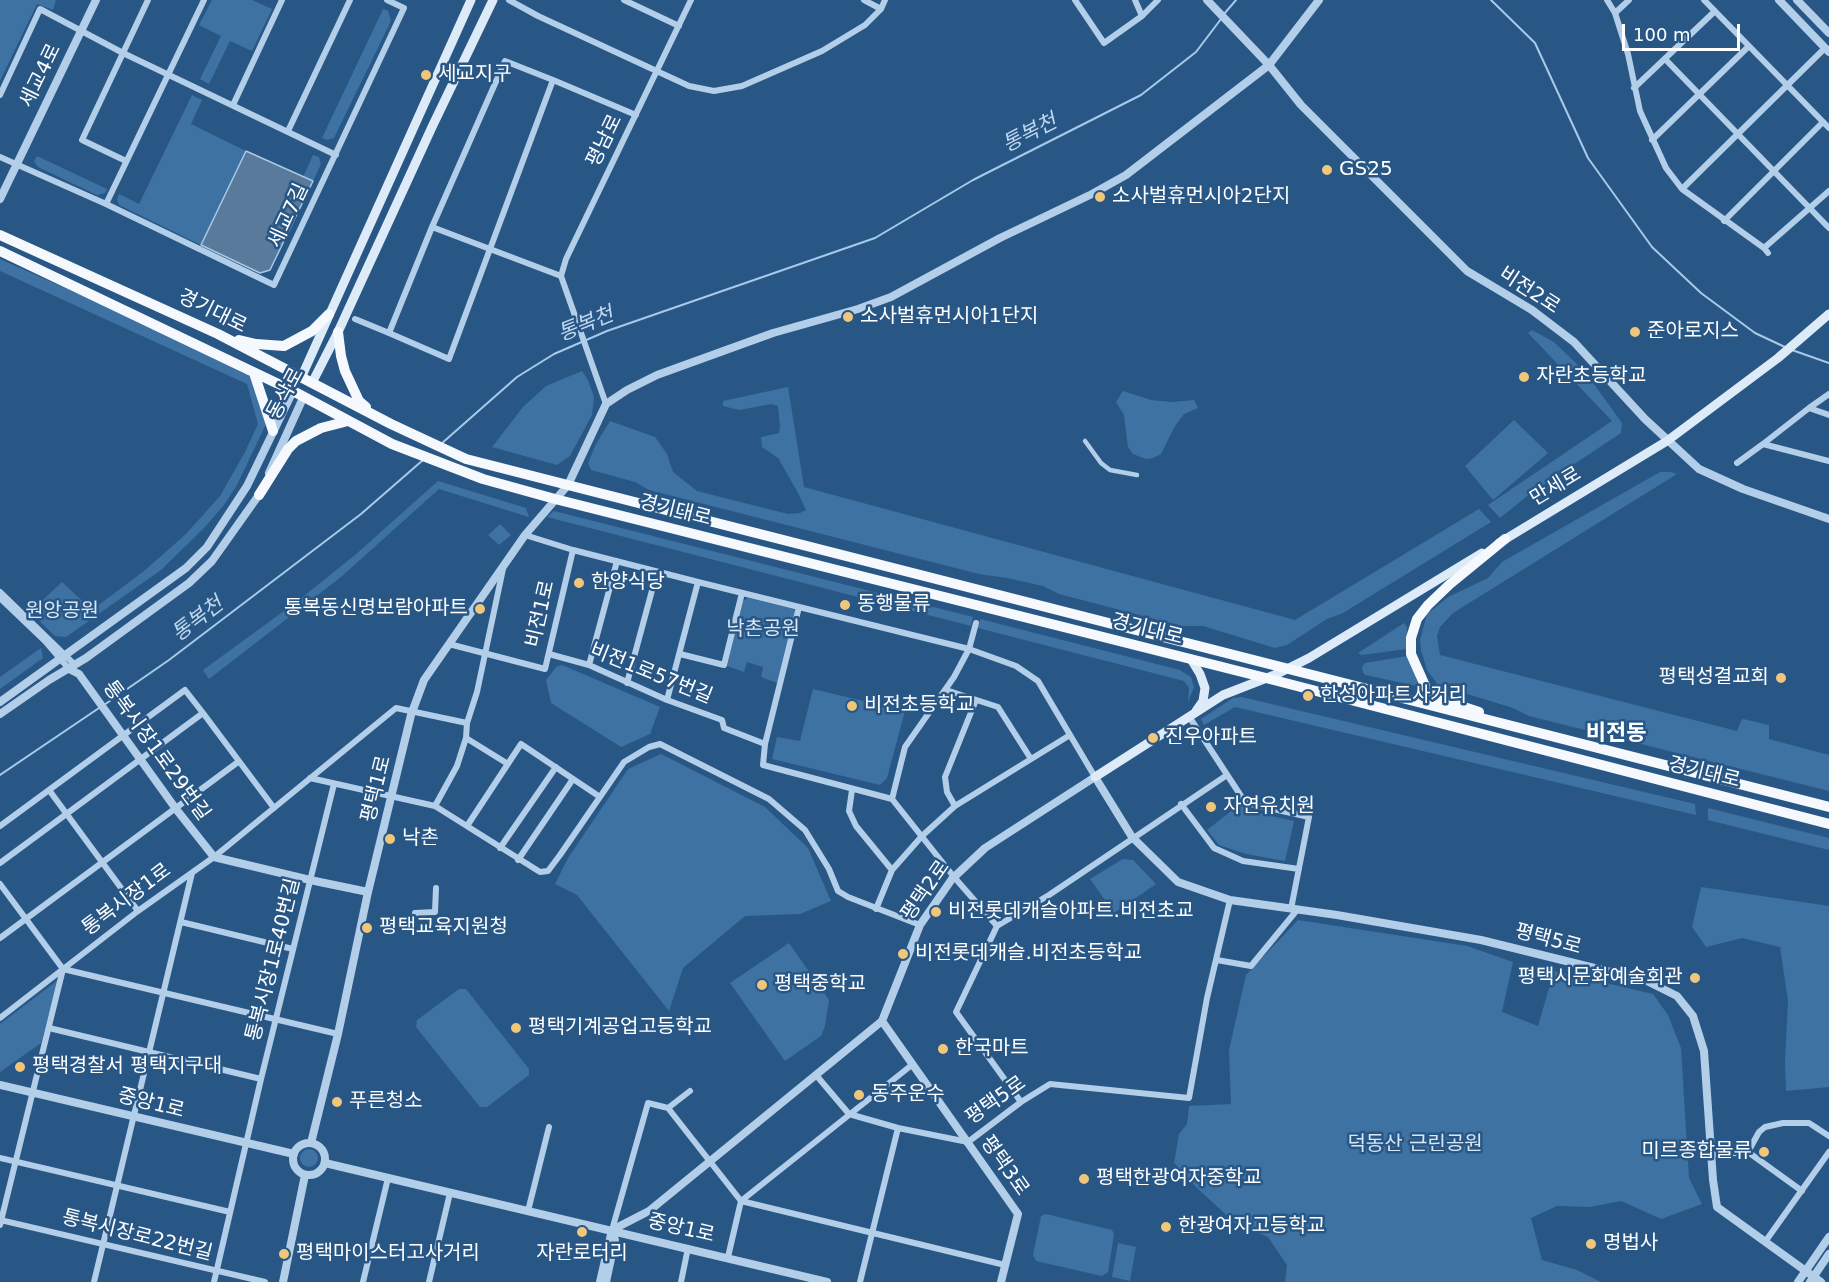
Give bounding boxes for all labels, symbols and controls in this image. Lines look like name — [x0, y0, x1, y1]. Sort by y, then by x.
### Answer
scale bar — [1625, 12, 1744, 50]
text: 100 m — [1633, 24, 1691, 45]
street label: 세교4로 — [15, 40, 67, 112]
place label: 세교지구 — [438, 63, 512, 87]
marker: 세교지구 — [419, 68, 433, 82]
water label: 통복천 — [998, 110, 1062, 158]
street label: 평남로 — [582, 111, 628, 171]
place label: GS25 — [1339, 158, 1393, 182]
marker: GS25 — [1320, 163, 1334, 177]
street label: 세교7길 — [264, 180, 314, 252]
place label: 소사벌휴먼시아2단지 — [1112, 185, 1290, 209]
marker: 소사벌휴먼시아2단지 — [1093, 190, 1107, 204]
street label: 비전2로 — [1494, 262, 1564, 320]
street label: 경기대로 — [174, 285, 250, 339]
water label: 통복천 — [554, 302, 618, 348]
place label: 소사벌휴먼시아1단지 — [860, 305, 1038, 329]
marker: 소사벌휴먼시아1단지 — [841, 310, 855, 324]
place label: 준아로지스 — [1647, 320, 1739, 344]
marker: 준아로지스 — [1628, 325, 1642, 339]
street label: 동삭로 — [262, 364, 310, 424]
place label: 자란초등학교 — [1536, 365, 1646, 389]
marker: 자란초등학교 — [1517, 370, 1531, 384]
street label: 만세로 — [1526, 462, 1586, 512]
street label: 경기대로 — [636, 490, 714, 532]
place label: 한양식당 — [591, 571, 665, 595]
marker: 한양식당 — [572, 576, 586, 590]
street label: 비전1로 — [522, 578, 560, 650]
water label: 통복천 — [167, 592, 229, 648]
place label: 동행물류 — [857, 593, 931, 617]
place label: 통복동신명보람아파트 — [284, 597, 468, 621]
marker: 동행물류 — [838, 598, 852, 612]
park label: 원앙공원 — [25, 600, 99, 624]
marker: 통복동신명보람아파트 — [473, 602, 487, 616]
street label: 경기대로 — [1108, 609, 1186, 651]
park label: 낙촌공원 — [726, 618, 800, 642]
street label: 비전1로57번길 — [586, 638, 716, 710]
place label: 평택성결교회 — [1659, 666, 1769, 690]
marker: 평택성결교회 — [1774, 671, 1788, 685]
street label: 통복시장1로29번길 — [97, 676, 215, 826]
place label: 한성아파트사거리 — [1320, 684, 1467, 708]
marker: 한성아파트사거리 — [1301, 689, 1315, 703]
place label: 비전초등학교 — [864, 694, 974, 718]
marker: 비전초등학교 — [845, 699, 859, 713]
district label: 비전동 — [1586, 721, 1646, 747]
place label: 진우아파트 — [1165, 726, 1257, 750]
marker: 진우아파트 — [1146, 731, 1160, 745]
street label: 경기대로 — [1665, 752, 1743, 794]
street label: 평택1로 — [357, 753, 397, 825]
place label: 자연유치원 — [1223, 795, 1315, 819]
marker: 자연유치원 — [1204, 800, 1218, 814]
place label: 낙촌 — [402, 827, 439, 851]
marker: 낙촌 — [383, 832, 397, 846]
street label: 평택2로 — [897, 856, 955, 926]
street label: 통복시장1로 — [78, 859, 176, 941]
street label: 통복시장1로40번길 — [242, 876, 306, 1044]
place label: 비전롯데캐슬아파트.비전초교 — [948, 900, 1194, 924]
marker: 비전롯데캐슬아파트.비전초교 — [929, 905, 943, 919]
place label: 평택교육지원청 — [379, 916, 508, 940]
street label: 평택5로 — [1512, 920, 1584, 960]
marker: 평택교육지원청 — [360, 921, 374, 935]
place label: 비전롯데캐슬.비전초등학교 — [915, 942, 1142, 966]
marker: 비전롯데캐슬.비전초등학교 — [896, 947, 910, 961]
place label: 평택시문화예술회관 — [1517, 966, 1683, 990]
marker: 평택시문화예술회관 — [1688, 971, 1702, 985]
place label: 평택중학교 — [774, 973, 866, 997]
marker: 평택중학교 — [755, 978, 769, 992]
place label: 평택기계공업고등학교 — [528, 1016, 712, 1040]
marker: 평택기계공업고등학교 — [509, 1021, 523, 1035]
place label: 한국마트 — [955, 1037, 1029, 1061]
marker: 한국마트 — [936, 1042, 950, 1056]
place label: 평택경찰서 평택지구대 — [32, 1055, 222, 1079]
marker: 평택경찰서 평택지구대 — [13, 1060, 27, 1074]
street label: 평택5로 — [961, 1072, 1031, 1130]
place label: 동주운수 — [871, 1083, 945, 1107]
street label: 중앙1로 — [115, 1084, 187, 1124]
marker: 동주운수 — [852, 1088, 866, 1102]
place label: 푸른청소 — [349, 1090, 423, 1114]
marker: 푸른청소 — [330, 1095, 344, 1109]
street label: 평택3로 — [975, 1131, 1033, 1201]
park label: 덕동산 근린공원 — [1347, 1133, 1483, 1157]
place label: 미르종합물류 — [1642, 1140, 1752, 1164]
marker: 미르종합물류 — [1757, 1145, 1771, 1159]
place label: 평택한광여자중학교 — [1096, 1167, 1262, 1191]
marker: 평택한광여자중학교 — [1077, 1172, 1091, 1186]
street label: 통복시장로22번길 — [59, 1206, 215, 1266]
street label: 중앙1로 — [645, 1210, 717, 1248]
place label: 한광여자고등학교 — [1178, 1215, 1325, 1239]
marker: 한광여자고등학교 — [1159, 1220, 1173, 1234]
marker: 자란로터리 — [575, 1225, 589, 1239]
place label: 명법사 — [1603, 1232, 1658, 1256]
marker: 명법사 — [1584, 1237, 1598, 1251]
place label: 평택마이스터고사거리 — [296, 1242, 480, 1266]
place label: 자란로터리 — [536, 1242, 628, 1266]
marker: 평택마이스터고사거리 — [277, 1247, 291, 1261]

